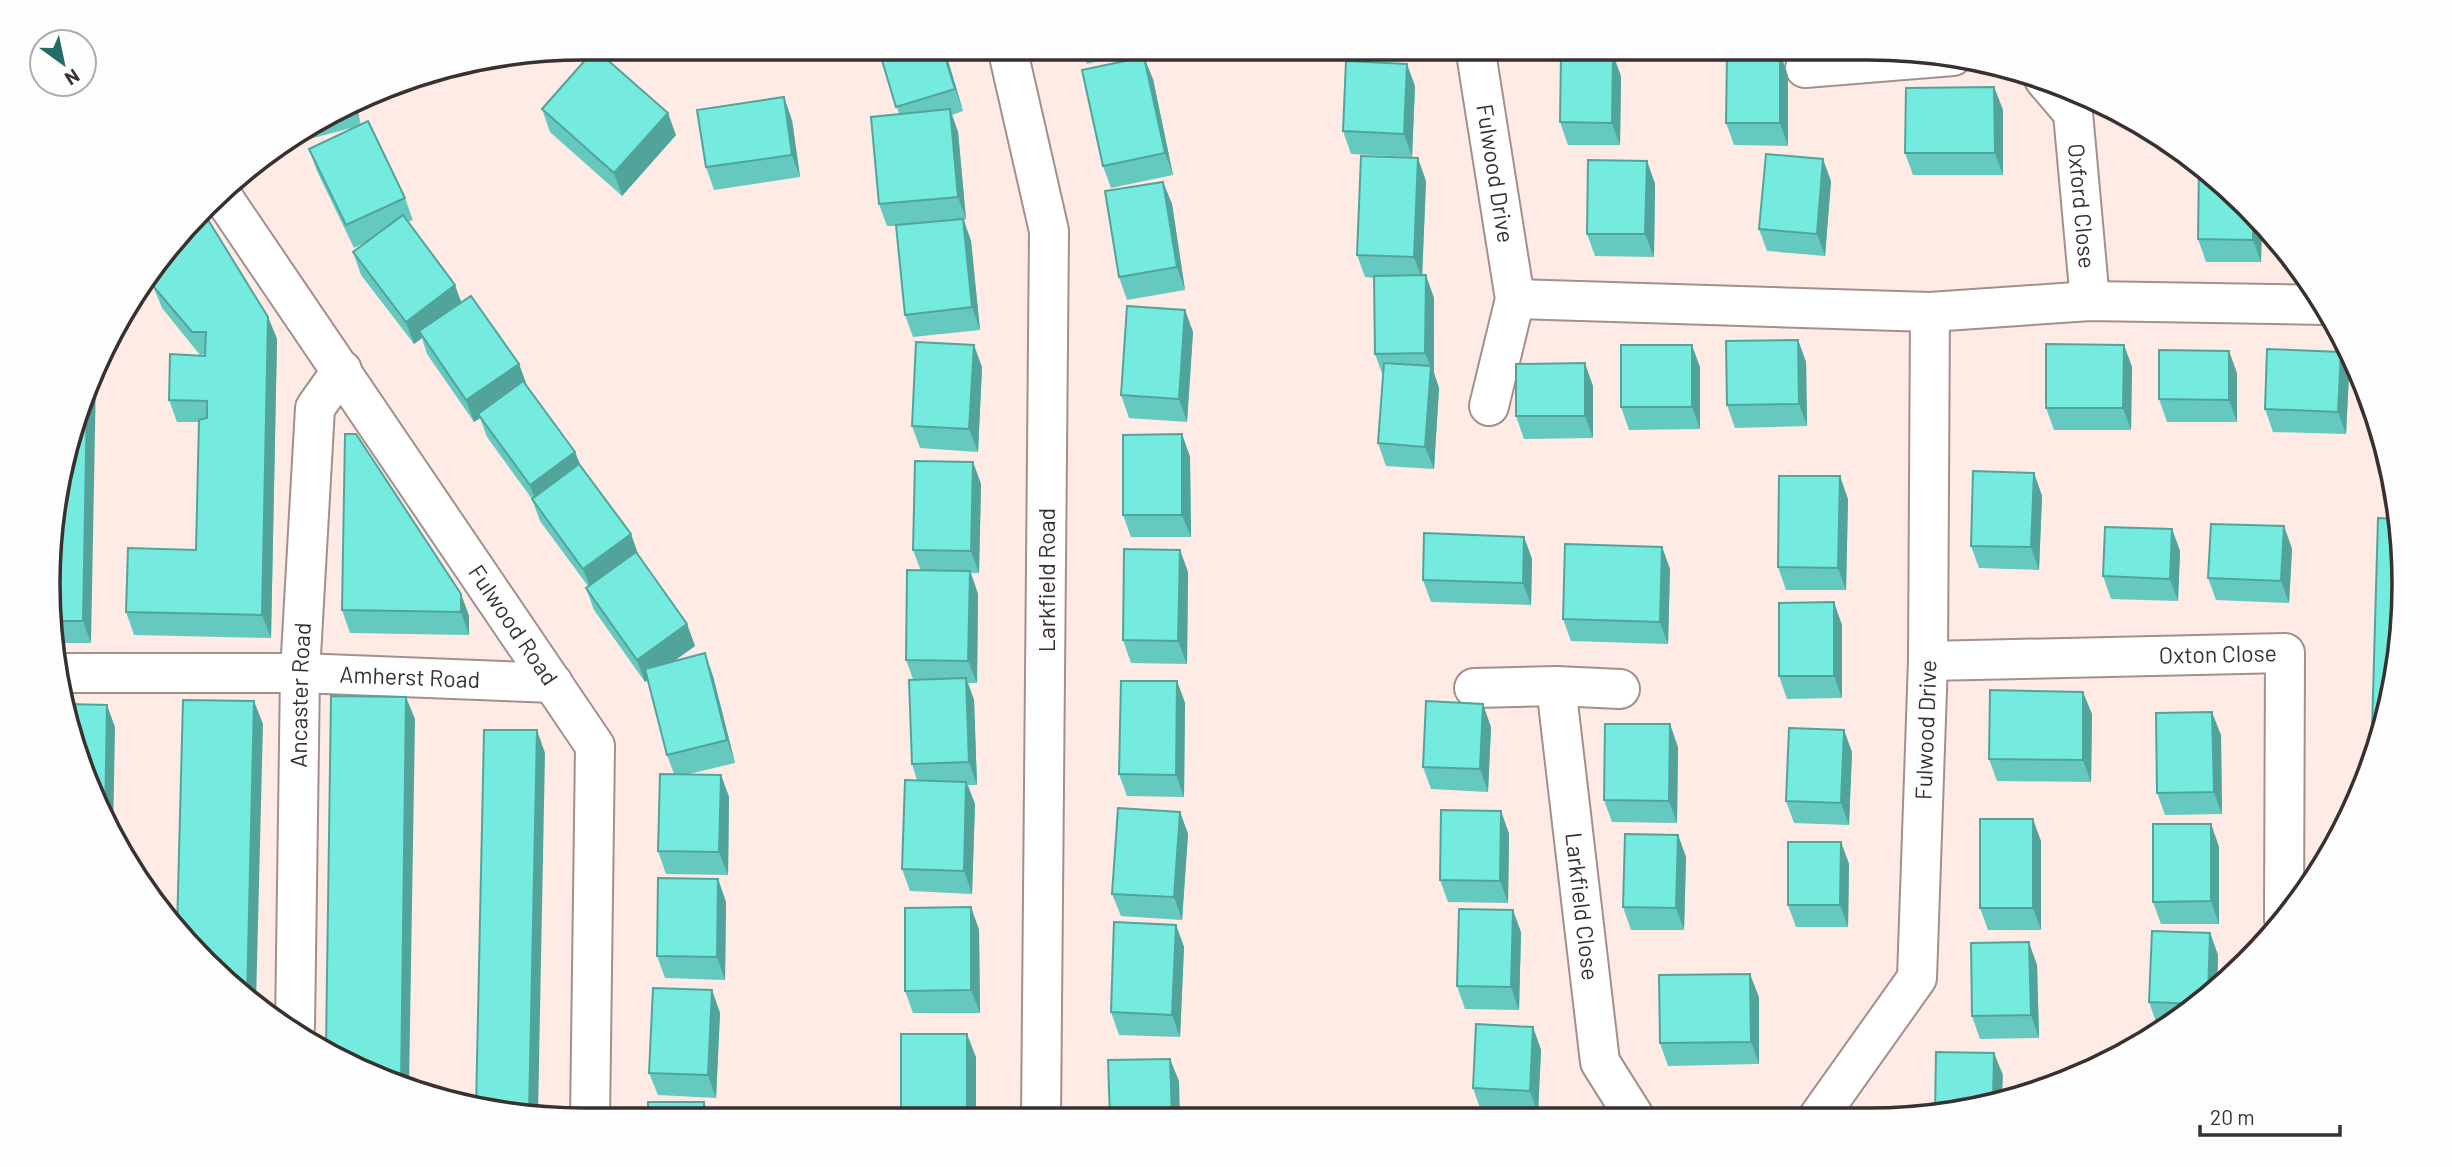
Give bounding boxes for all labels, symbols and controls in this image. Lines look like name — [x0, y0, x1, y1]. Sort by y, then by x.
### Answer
north arrow — [28, 28, 98, 98]
text: N — [61, 65, 84, 91]
street label: Fulwood Drive — [1471, 102, 1521, 245]
street label: Oxford Close — [2063, 142, 2102, 270]
street label: Larkfield Road — [1032, 508, 1060, 652]
street label: Fulwood Road — [463, 559, 565, 690]
street label: Ancaster Road — [284, 622, 316, 768]
street label: Oxton Close — [2159, 638, 2277, 669]
street label: Amherst Road — [339, 660, 481, 693]
street label: Fulwood Drive — [1909, 660, 1941, 800]
street label: Larkfield Close — [1560, 831, 1605, 982]
scale bar — [2200, 1094, 2340, 1138]
text: 20 m — [2210, 1104, 2255, 1129]

